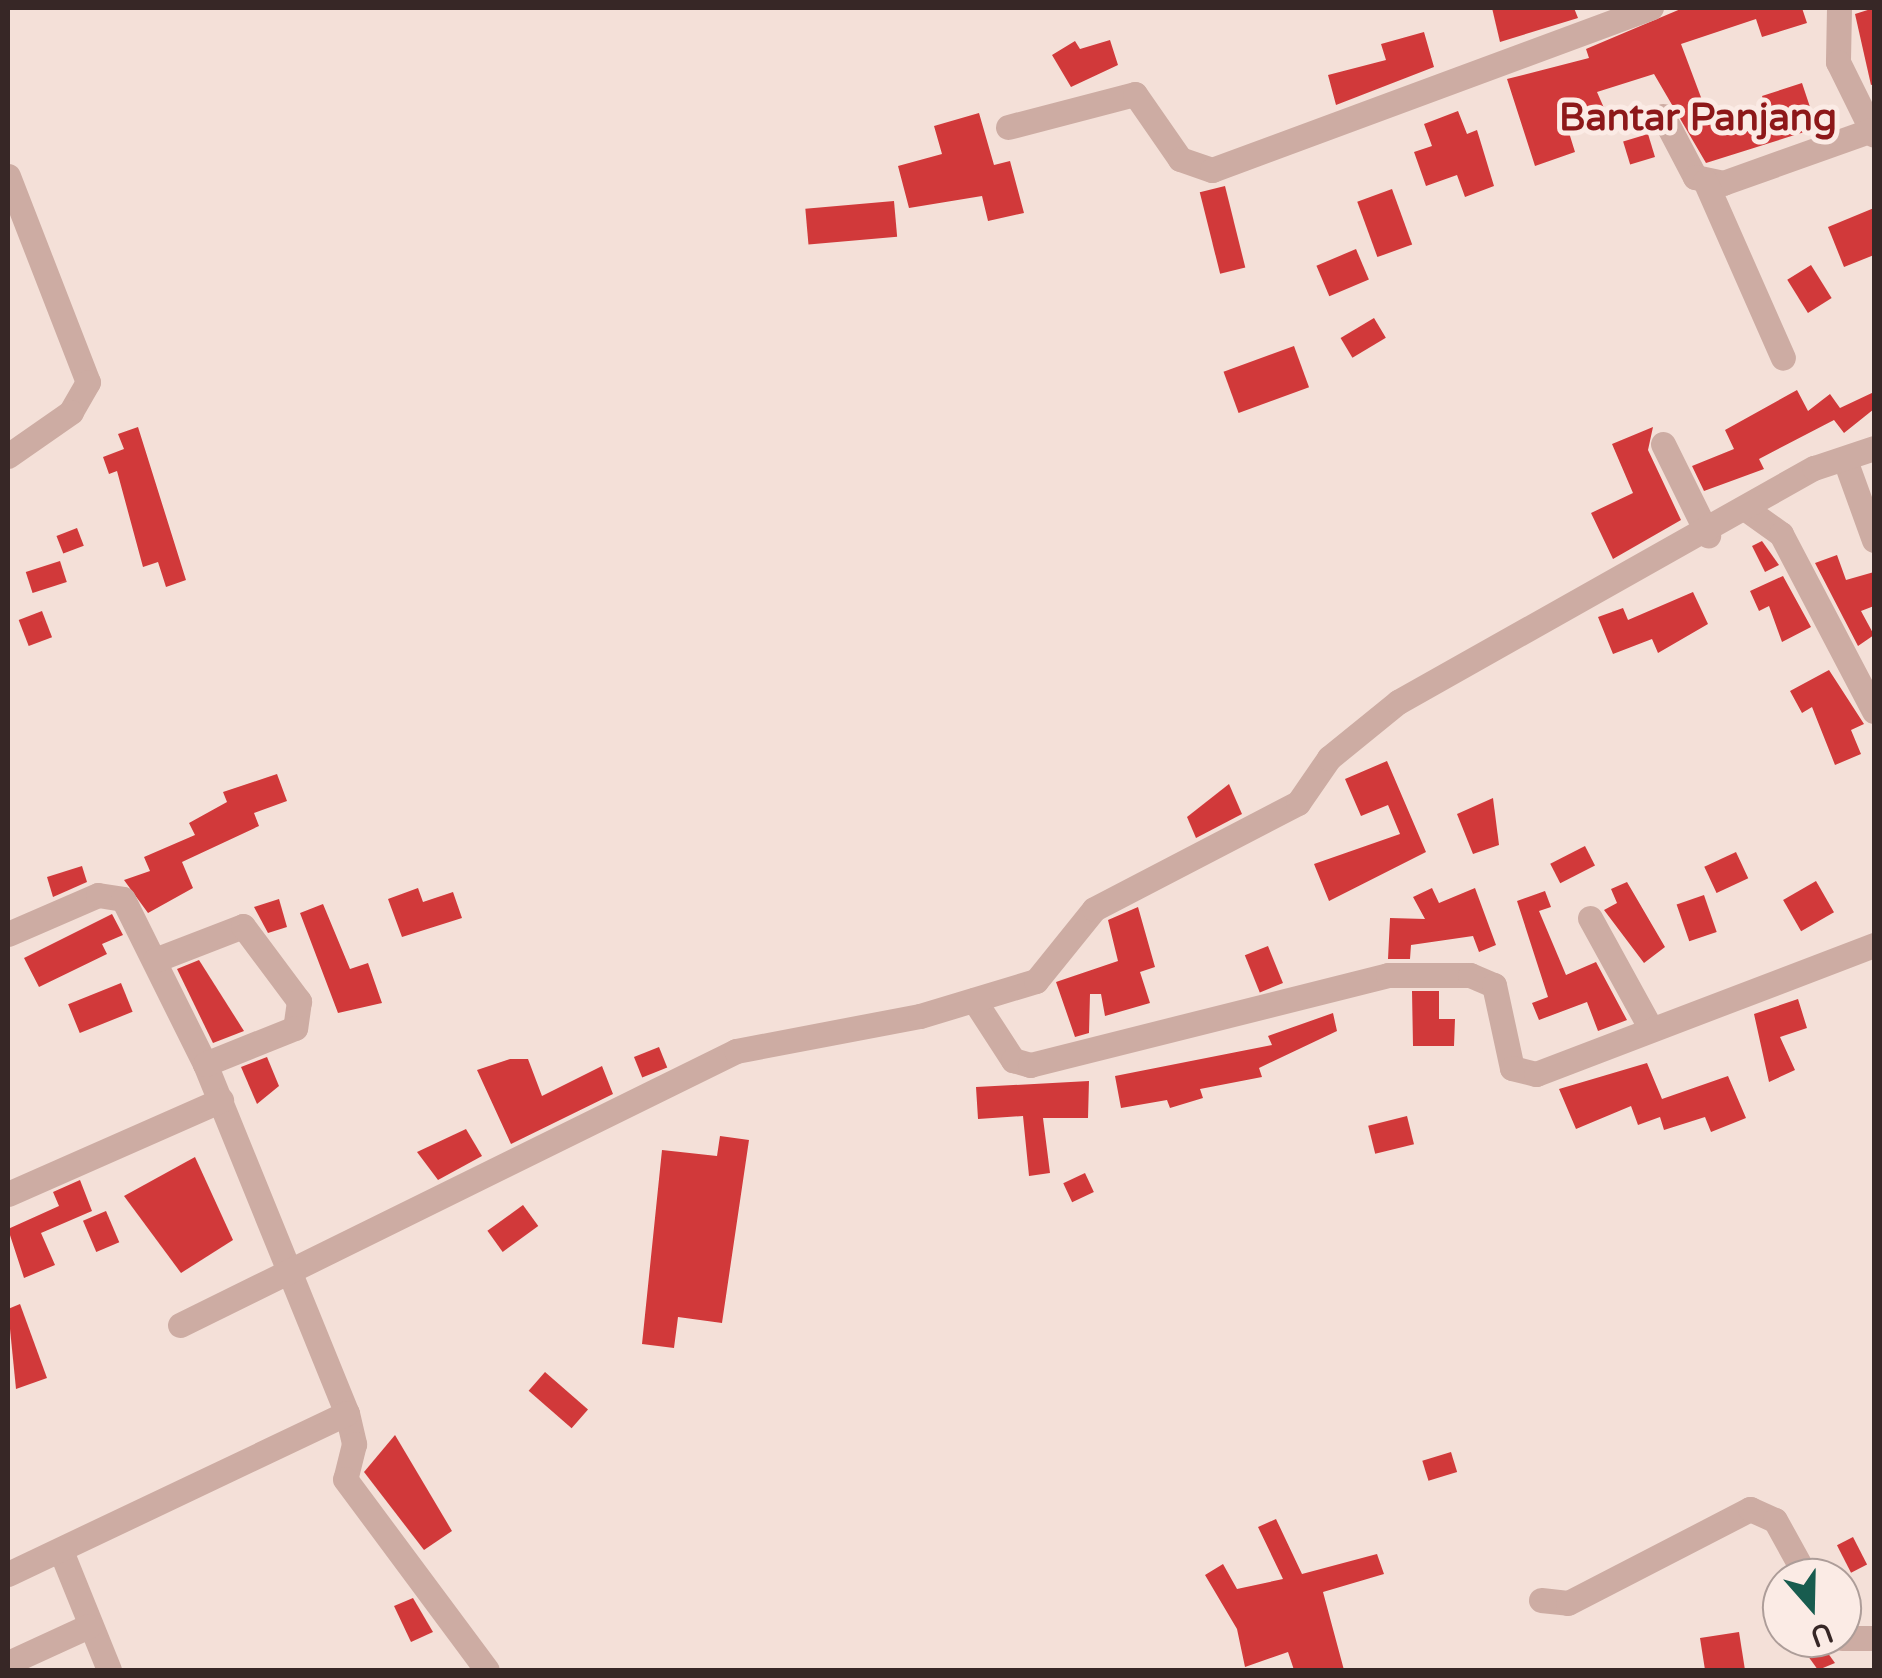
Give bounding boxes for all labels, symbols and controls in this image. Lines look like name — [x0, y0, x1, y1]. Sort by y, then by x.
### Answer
district label: Bantar Panjang — [1559, 96, 1837, 142]
north arrow — [1762, 1558, 1862, 1658]
text: U — [1806, 1615, 1837, 1654]

